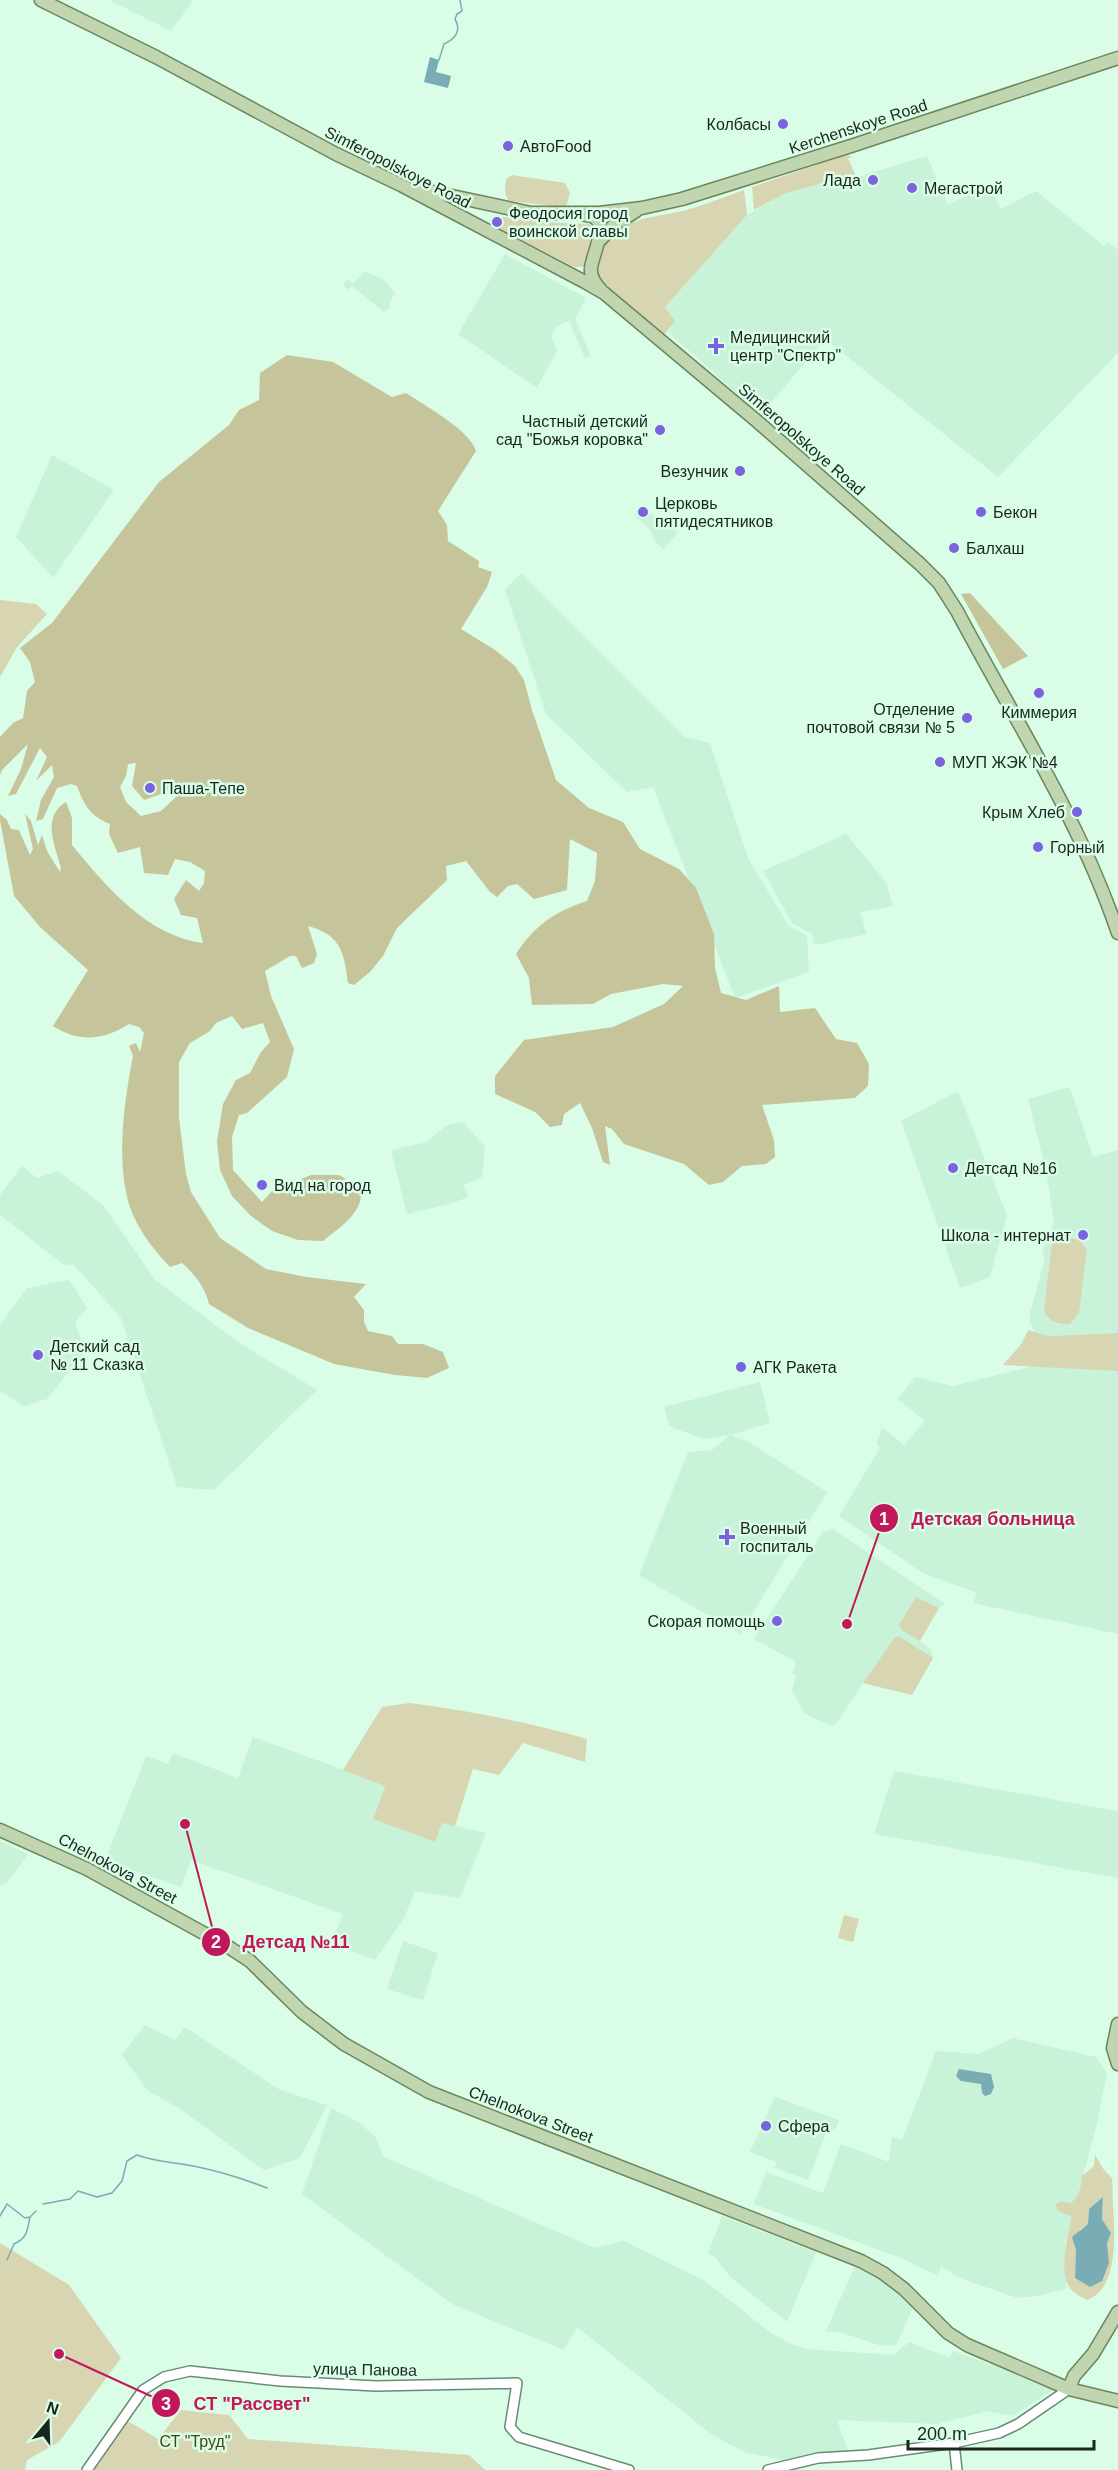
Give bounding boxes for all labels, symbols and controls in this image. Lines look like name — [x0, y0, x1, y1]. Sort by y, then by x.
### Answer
street label: Kerchenskoye Road — [787, 96, 929, 157]
place label: Колбасы — [707, 116, 771, 133]
marker: Колбасы — [776, 117, 790, 131]
street label: Simferopolskoye Road — [322, 123, 473, 212]
place label: АвтоFood — [520, 138, 591, 155]
marker: АвтоFood — [501, 139, 515, 153]
place label: Лада — [823, 172, 861, 189]
marker: Лада — [866, 173, 880, 187]
place label: Мегастрой — [924, 180, 1003, 197]
marker: Мегастрой — [905, 181, 919, 195]
place label: Феодосия город воинской славы — [509, 205, 629, 240]
marker: Феодосия город воинской славы — [490, 215, 504, 229]
place label: Медицинский центр "Спектр" — [730, 329, 841, 364]
marker: Медицинский центр "Спектр" — [707, 337, 725, 355]
street label: Simferopolskoye Road — [735, 380, 868, 499]
place label: Частный детский сад "Божья коровка" — [496, 413, 648, 448]
marker: Частный детский сад "Божья коровка" — [653, 423, 667, 437]
place label: Везунчик — [661, 463, 729, 480]
marker: Везунчик — [733, 464, 747, 478]
place label: Церковь пятидесятников — [655, 495, 773, 530]
place label: Бекон — [993, 504, 1037, 521]
marker: Церковь пятидесятников — [636, 505, 650, 519]
marker: Бекон — [974, 505, 988, 519]
place label: Балхаш — [966, 540, 1024, 557]
marker: Балхаш — [947, 541, 961, 555]
marker: Киммерия — [1032, 686, 1046, 700]
place label: Отделение почтовой связи № 5 — [807, 701, 955, 736]
place label: Киммерия — [1001, 704, 1077, 721]
marker: Отделение почтовой связи № 5 — [960, 711, 974, 725]
place label: МУП ЖЭК №4 — [952, 754, 1058, 771]
marker: МУП ЖЭК №4 — [933, 755, 947, 769]
place label: Паша-Тепе — [162, 780, 245, 797]
marker: Паша-Тепе — [143, 781, 157, 795]
place label: Крым Хлеб — [982, 804, 1065, 821]
marker: Крым Хлеб — [1070, 805, 1084, 819]
place label: Горный — [1050, 839, 1105, 856]
marker: Горный — [1031, 840, 1045, 854]
place label: Детсад №16 — [965, 1160, 1057, 1177]
marker: Детсад №16 — [946, 1161, 960, 1175]
place label: Вид на город — [274, 1177, 371, 1194]
marker: Вид на город — [255, 1178, 269, 1192]
place label: Школа - интернат — [941, 1227, 1072, 1244]
marker: Школа - интернат — [1076, 1228, 1090, 1242]
place label: Детский сад № 11 Сказка — [50, 1338, 144, 1373]
marker: Детский сад № 11 Сказка — [31, 1348, 45, 1362]
place label: АГК Ракета — [753, 1359, 837, 1376]
marker: АГК Ракета — [734, 1360, 748, 1374]
callout: Детская больница — [869, 1500, 1086, 1536]
text: 1 — [879, 1509, 889, 1529]
text: Детская больница — [911, 1509, 1076, 1529]
place label: Военный госпиталь — [740, 1520, 814, 1555]
marker: Военный госпиталь — [718, 1528, 736, 1546]
place label: Скорая помощь — [648, 1613, 765, 1630]
marker: Скорая помощь — [770, 1614, 784, 1628]
street label: Chelnokova Street — [56, 1830, 180, 1907]
callout: Детсад №11 — [201, 1924, 362, 1960]
text: 2 — [211, 1932, 221, 1952]
text: Детсад №11 — [242, 1932, 350, 1952]
street label: Chelnokova Street — [466, 2083, 596, 2146]
place label: Сфера — [778, 2118, 830, 2135]
marker: Сфера — [759, 2119, 773, 2133]
street label: улица Панова — [313, 2360, 417, 2379]
callout: СТ "Рассвет" — [151, 2385, 322, 2421]
north arrow — [18, 2392, 78, 2452]
text: 3 — [161, 2394, 171, 2414]
text: СТ "Рассвет" — [194, 2394, 310, 2414]
text: N — [44, 2398, 61, 2418]
scale bar — [908, 2413, 1094, 2451]
text: 200 m — [917, 2424, 967, 2444]
park label: СТ "Труд" — [160, 2433, 231, 2450]

